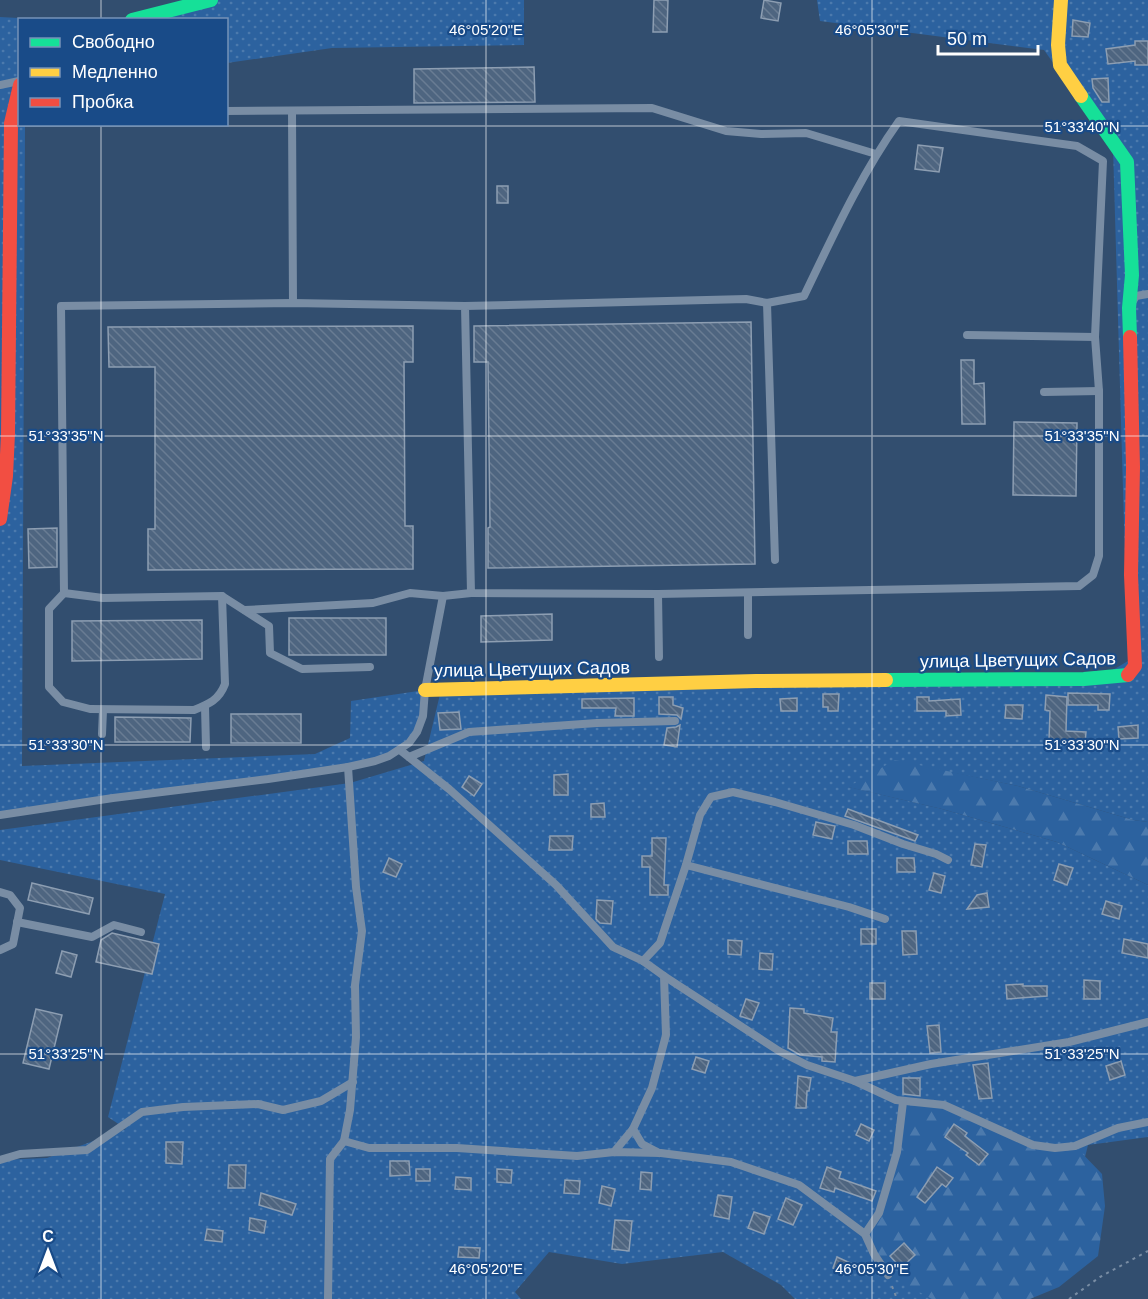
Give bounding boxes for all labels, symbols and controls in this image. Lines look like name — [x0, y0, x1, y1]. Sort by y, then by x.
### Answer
legend — [18, 18, 228, 126]
scale bar — [938, 18, 1038, 56]
text: 46°05'20"E — [449, 21, 523, 38]
text: 46°05'30"E — [835, 21, 909, 38]
text: 50 m — [947, 29, 987, 49]
text: Свободно — [72, 32, 155, 52]
text: Медленно — [72, 62, 158, 82]
text: Пробка — [72, 92, 135, 112]
text: 51°33'40"N — [1044, 118, 1120, 135]
text: 51°33'35"N — [28, 427, 104, 444]
text: 51°33'35"N — [1044, 427, 1120, 444]
street label: улица Цветущих Садов — [920, 648, 1116, 672]
street label: улица Цветущих Садов — [434, 657, 630, 681]
text: 51°33'30"N — [28, 736, 104, 753]
text: 51°33'30"N — [1044, 736, 1120, 753]
text: 51°33'25"N — [28, 1045, 104, 1062]
text: 51°33'25"N — [1044, 1045, 1120, 1062]
north arrow — [18, 1221, 78, 1281]
text: С — [42, 1228, 54, 1245]
text: 46°05'20"E — [449, 1260, 523, 1277]
text: 46°05'30"E — [835, 1260, 909, 1277]

